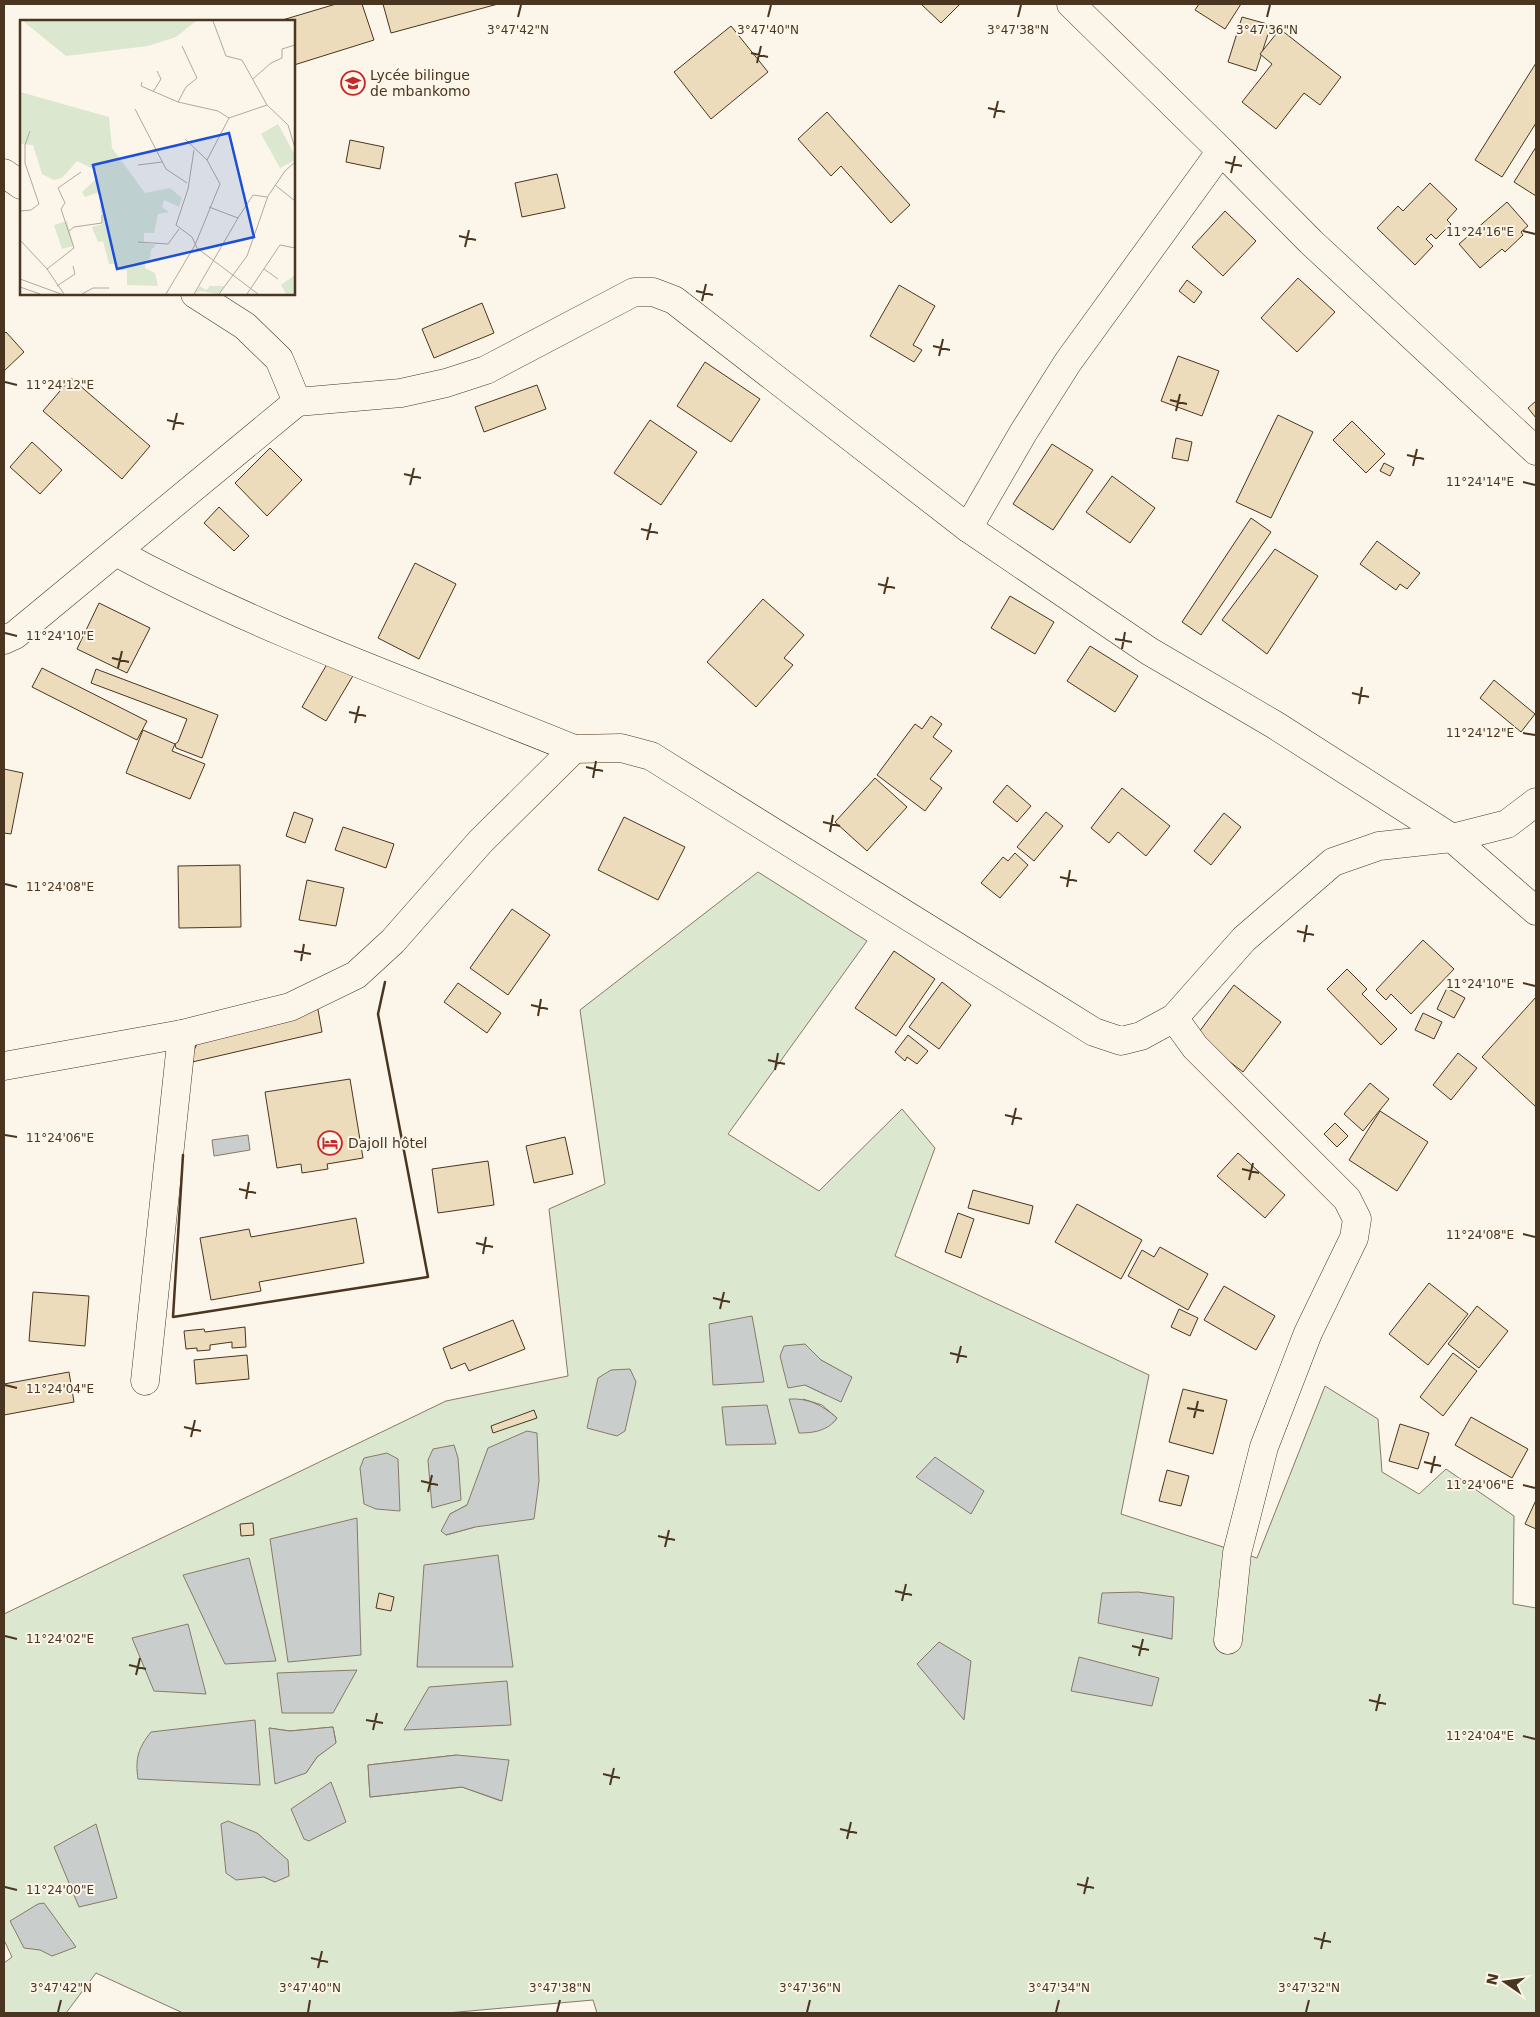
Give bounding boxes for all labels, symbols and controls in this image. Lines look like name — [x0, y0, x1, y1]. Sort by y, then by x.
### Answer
inset map — [20, 20, 295, 295]
text: 3°47'42"N — [487, 23, 549, 37]
text: 3°47'40"N — [737, 23, 799, 37]
text: 3°47'38"N — [987, 23, 1049, 37]
text: 3°47'36"N — [1236, 23, 1298, 37]
place label: Lycée bilingue de mbankomo — [370, 67, 470, 99]
school or university icon: Lycée bilingue de mbankomo — [340, 70, 366, 96]
text: 11°24'16"E — [1446, 225, 1514, 239]
text: 11°24'12"E — [26, 378, 94, 392]
text: 11°24'14"E — [1446, 475, 1514, 489]
text: 11°24'10"E — [26, 629, 94, 643]
text: 11°24'12"E — [1446, 726, 1514, 740]
text: 11°24'08"E — [26, 880, 94, 894]
text: 11°24'10"E — [1446, 977, 1514, 991]
hotel icon: Dajoll hôtel — [317, 1130, 343, 1156]
text: 11°24'06"E — [26, 1131, 94, 1145]
place label: Dajoll hôtel — [348, 1135, 427, 1151]
text: 11°24'08"E — [1446, 1228, 1514, 1242]
text: 11°24'04"E — [26, 1382, 94, 1396]
text: 11°24'06"E — [1446, 1478, 1514, 1492]
text: 11°24'02"E — [26, 1632, 94, 1646]
text: 11°24'04"E — [1446, 1729, 1514, 1743]
text: 11°24'00"E — [26, 1883, 94, 1897]
north arrow — [1480, 1957, 1530, 2007]
text: N — [1483, 1972, 1501, 1987]
text: 3°47'42"N — [30, 1981, 92, 1995]
text: 3°47'40"N — [279, 1981, 341, 1995]
text: 3°47'38"N — [529, 1981, 591, 1995]
text: 3°47'36"N — [779, 1981, 841, 1995]
text: 3°47'34"N — [1028, 1981, 1090, 1995]
text: 3°47'32"N — [1278, 1981, 1340, 1995]

